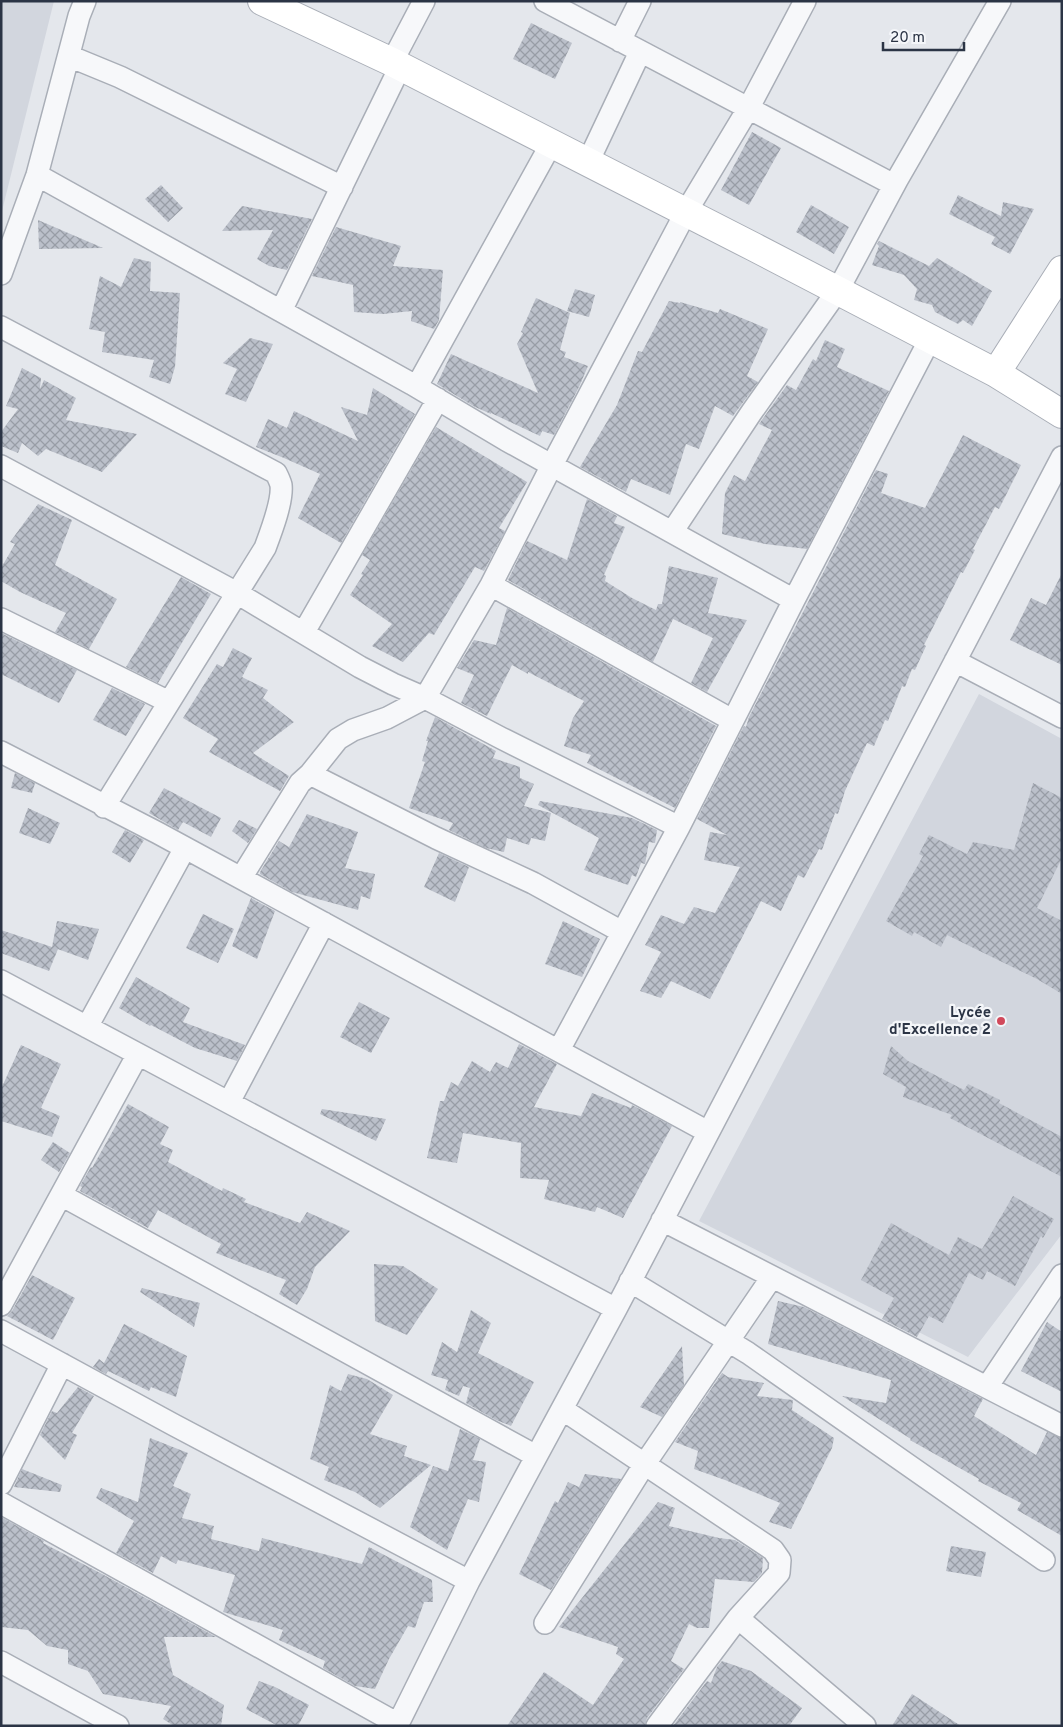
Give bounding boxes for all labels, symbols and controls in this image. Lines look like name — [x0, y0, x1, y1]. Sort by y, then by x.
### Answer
scale bar — [883, 20, 964, 52]
text: 20 m — [890, 29, 925, 48]
place label: Lycée d'Excellence 2 — [889, 1004, 991, 1040]
marker: Lycée d'Excellence 2 — [995, 1015, 1007, 1027]

